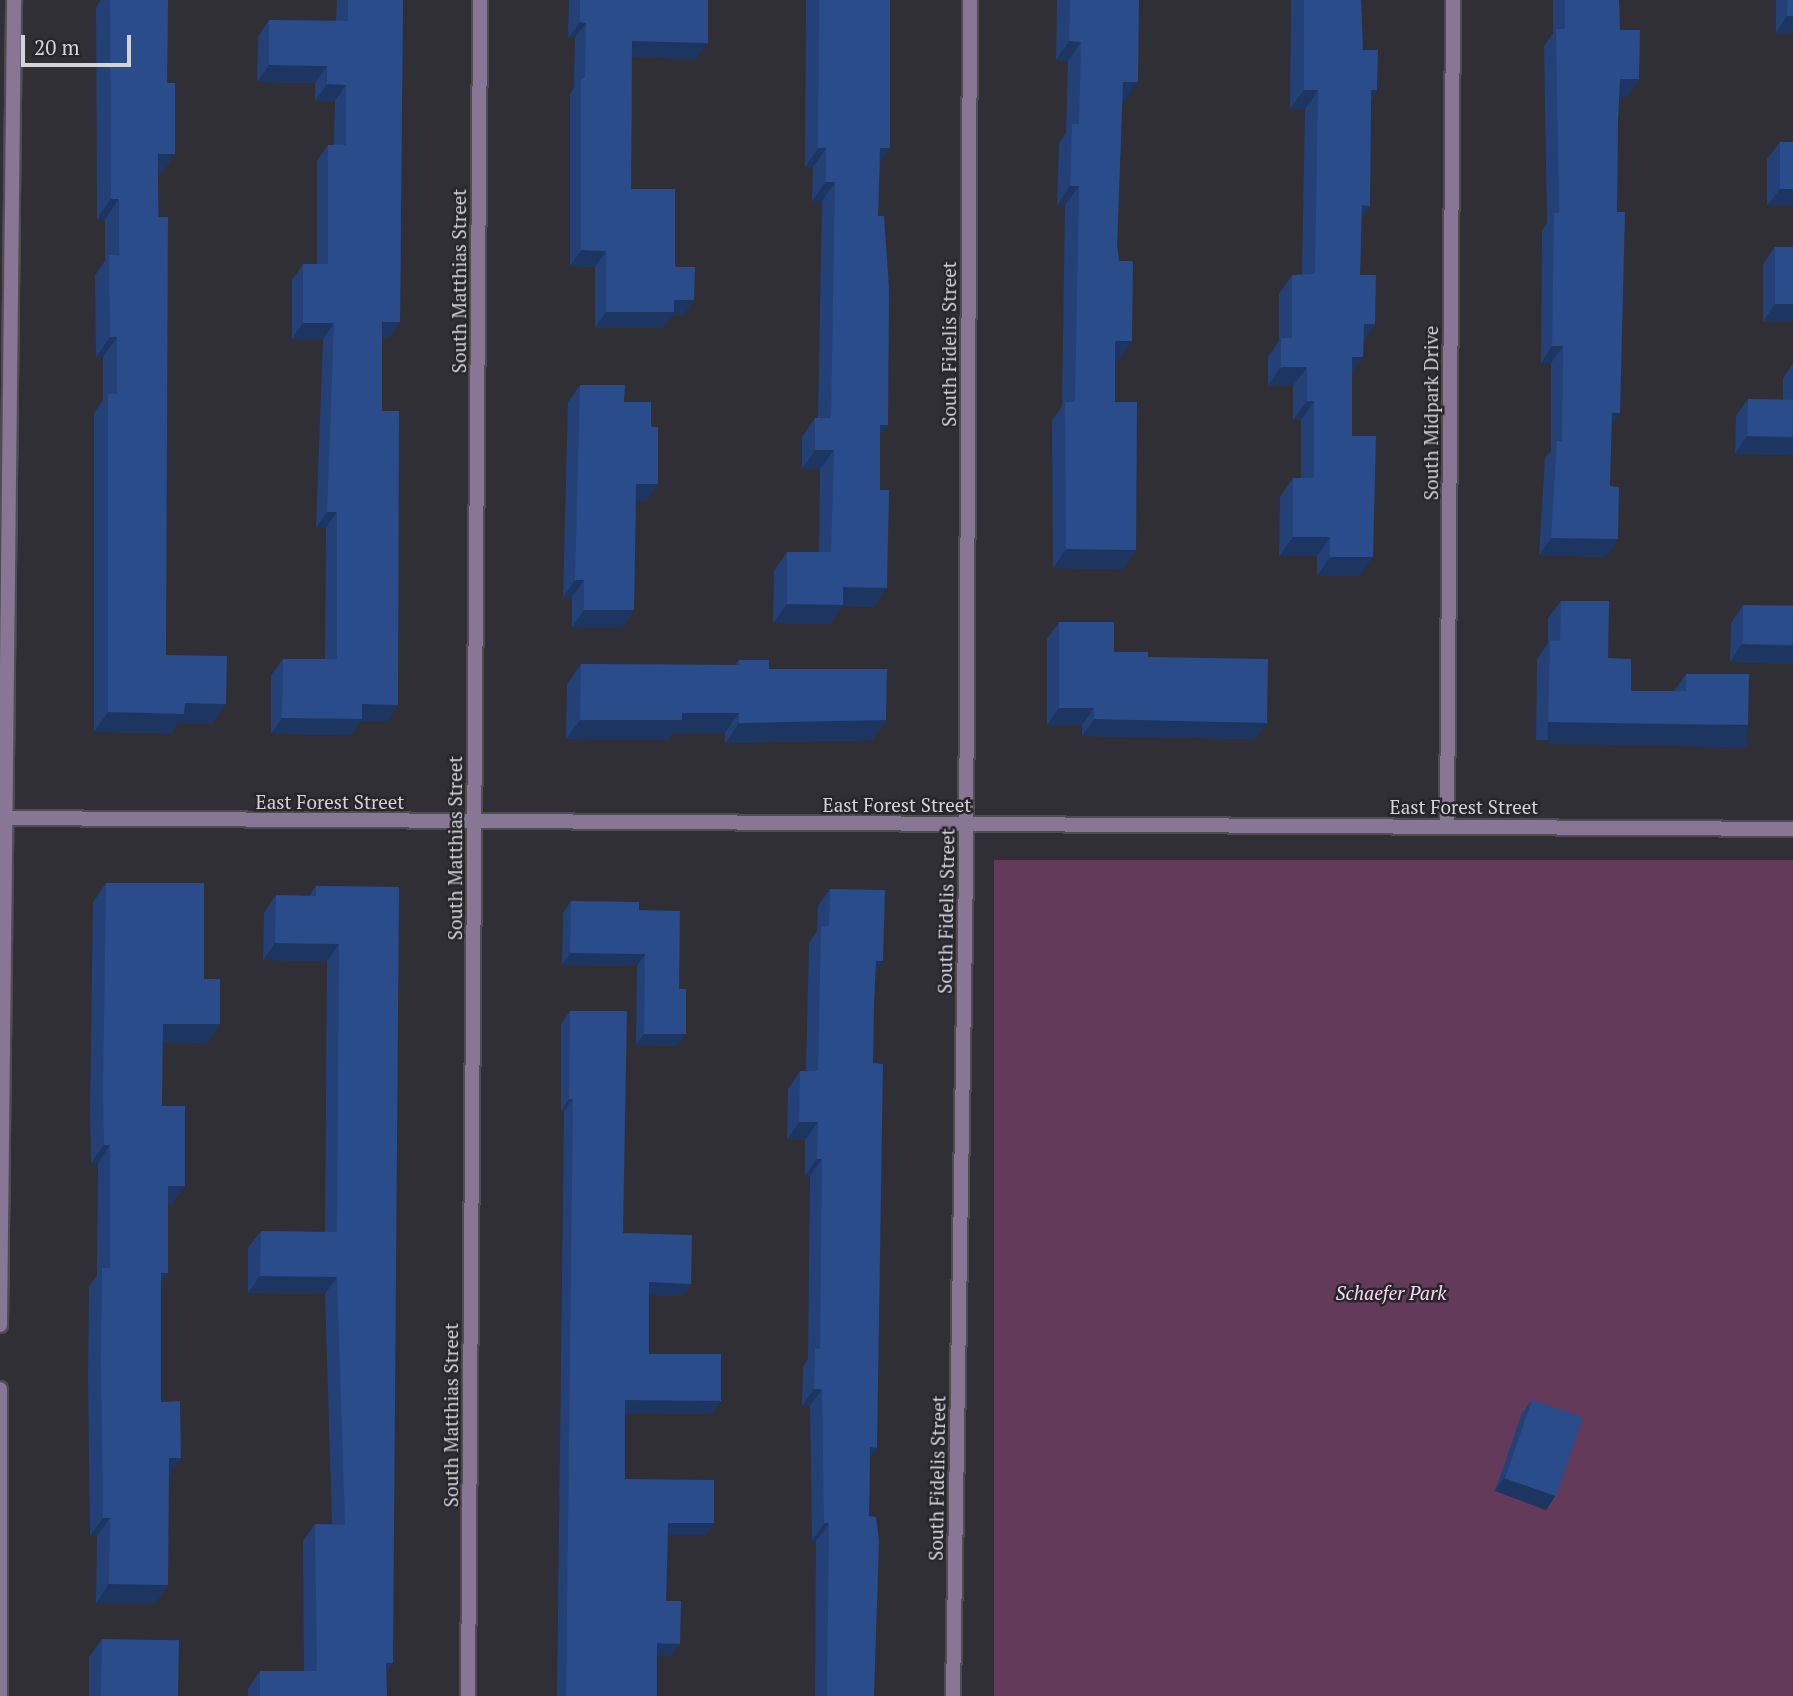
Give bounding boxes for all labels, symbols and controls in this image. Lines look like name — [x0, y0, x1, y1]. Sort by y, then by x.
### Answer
scale bar — [24, 21, 135, 65]
text: 20 m — [34, 33, 80, 61]
street label: South Matthias Street — [448, 189, 470, 373]
street label: South Fidelis Street — [938, 261, 960, 427]
street label: South Midpark Drive — [1420, 326, 1442, 500]
street label: South Matthias Street — [444, 756, 466, 940]
street label: East Forest Street — [256, 791, 404, 813]
street label: East Forest Street — [823, 794, 971, 816]
street label: East Forest Street — [1390, 796, 1538, 818]
street label: South Fidelis Street — [933, 828, 959, 994]
park label: Schaefer Park — [1336, 1282, 1446, 1304]
street label: South Matthias Street — [440, 1323, 462, 1507]
street label: South Fidelis Street — [924, 1395, 950, 1561]

